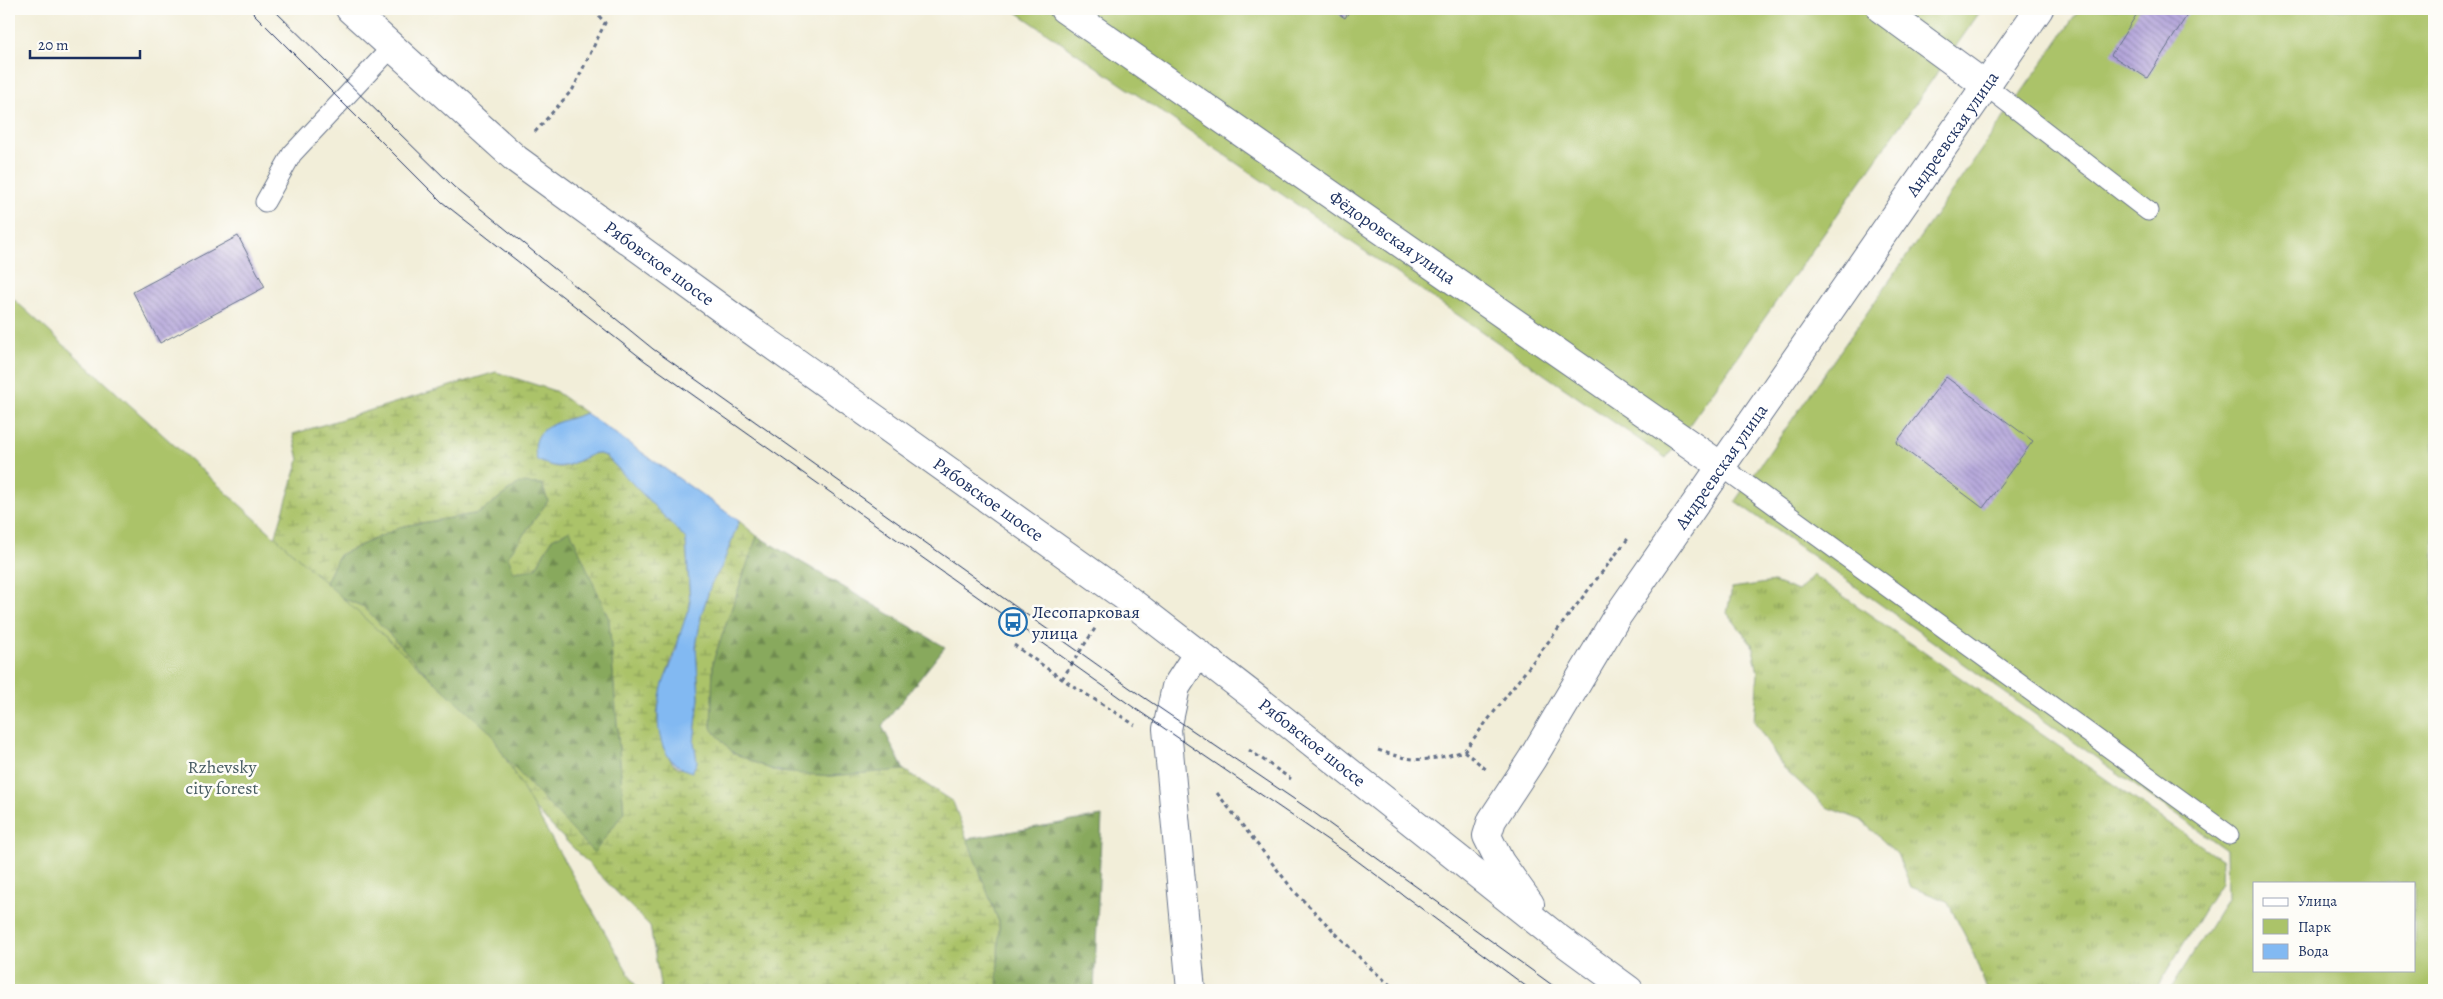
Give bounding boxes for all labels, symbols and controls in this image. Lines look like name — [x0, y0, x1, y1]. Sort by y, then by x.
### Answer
scale bar — [30, 28, 140, 60]
text: 20 m — [38, 35, 69, 55]
street label: Андреевская улица — [1900, 66, 2005, 202]
street label: Фёдоровская улица — [1324, 185, 1461, 290]
street label: Рябовское шоссе — [599, 215, 719, 311]
street label: Андреевская улица — [1669, 399, 1774, 535]
street label: Рябовское шоссе — [928, 452, 1049, 547]
place label: Лесопарковая улица — [1031, 600, 1140, 645]
bus stop icon: Лесопарковая улица — [998, 607, 1028, 637]
street label: Рябовское шоссе — [1254, 693, 1371, 793]
park label: Rzhevsky city forest — [186, 755, 258, 800]
legend — [2253, 882, 2416, 972]
text: Улица — [2298, 891, 2337, 911]
text: Парк — [2298, 917, 2331, 937]
text: Вода — [2298, 941, 2329, 961]

